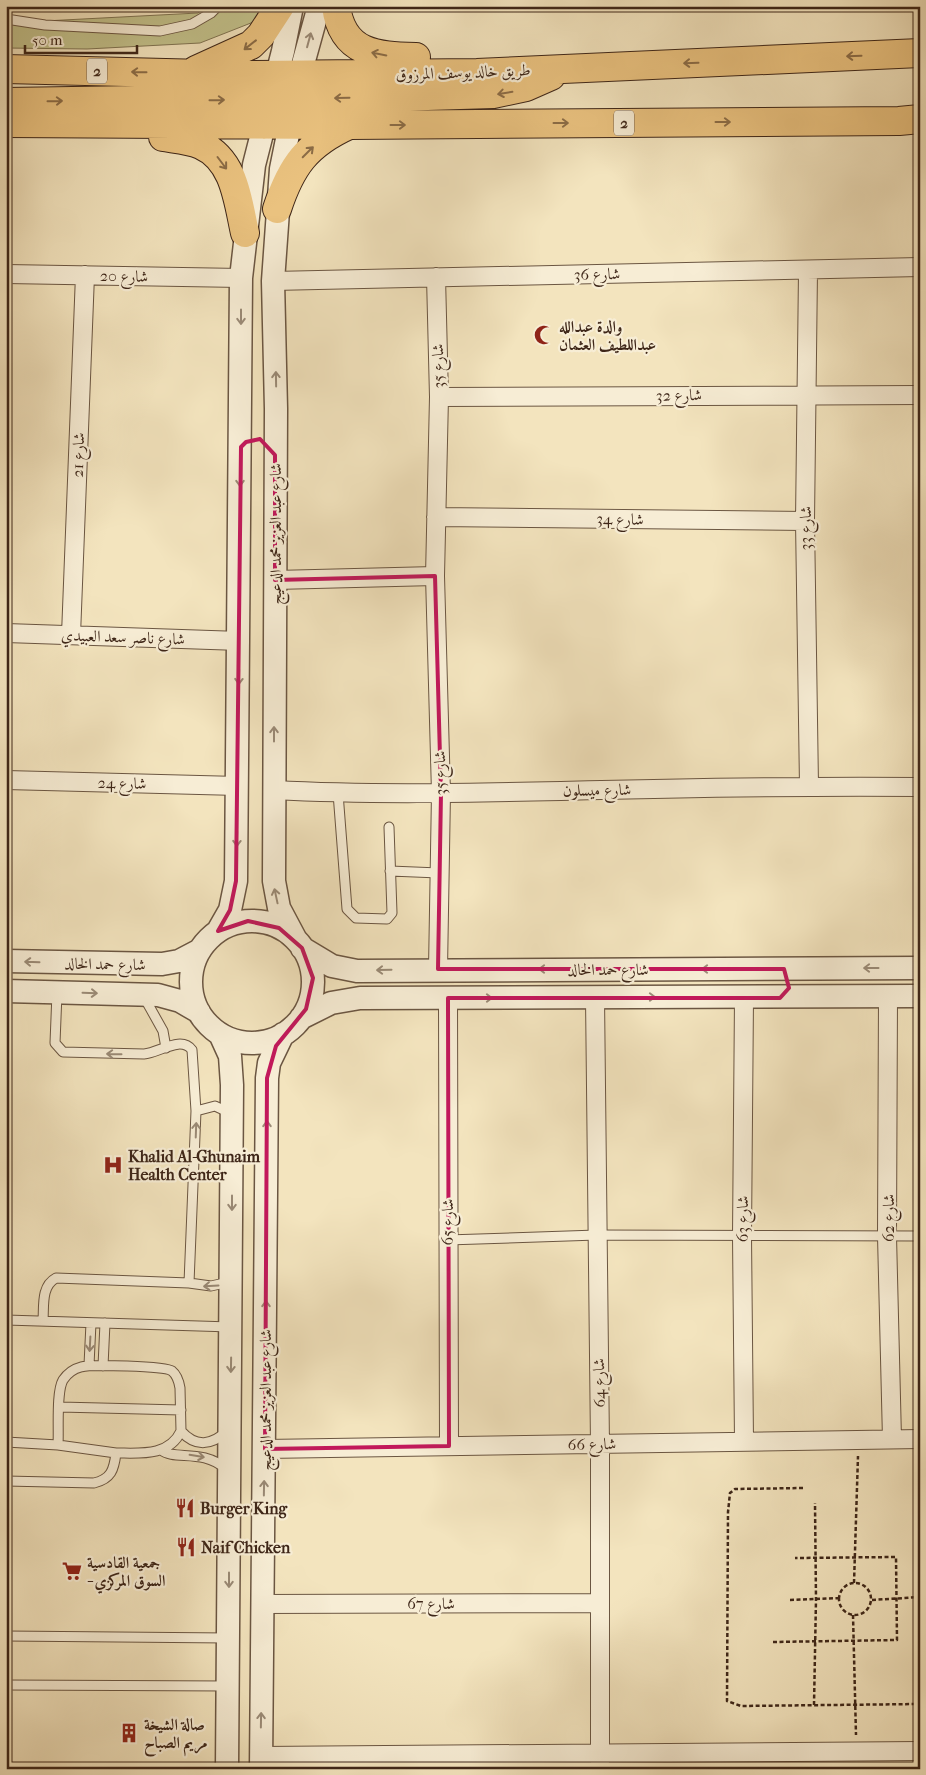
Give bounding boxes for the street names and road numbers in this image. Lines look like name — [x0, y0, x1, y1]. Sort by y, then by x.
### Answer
road number: 2 — [87, 58, 107, 84]
street label: طريق خالد يوسف المرزوق — [395, 60, 531, 85]
road number: 2 — [614, 110, 634, 136]
street label: شارع 36 — [574, 264, 620, 288]
street label: شارع 20 — [100, 266, 148, 290]
street label: شارع 35 — [428, 343, 452, 389]
street label: شارع 32 — [656, 385, 702, 409]
street label: شارع 21 — [68, 432, 92, 478]
street label: شارع عبد العزيز محمد الدعيج — [266, 463, 290, 605]
street label: شارع 33 — [796, 506, 819, 550]
street label: شارع 34 — [596, 509, 644, 533]
street label: شارع ناصر سعد العبيدي — [60, 625, 185, 653]
street label: شارع 35 — [430, 750, 454, 796]
street label: شارع 24 — [97, 773, 147, 797]
street label: شارع ميسلون — [562, 780, 632, 804]
street label: شارع حمد الخالد — [64, 954, 146, 978]
street label: شارع حمد الخالد — [567, 960, 649, 983]
street label: شارع 62 — [879, 1194, 902, 1242]
street label: شارع 63 — [733, 1196, 756, 1242]
street label: شارع 65 — [438, 1199, 461, 1245]
street label: شارع عبد العزيز محمد الدعيج — [256, 1329, 280, 1471]
street label: شارع 64 — [589, 1358, 613, 1408]
street label: شارع 66 — [568, 1434, 617, 1458]
street label: شارع 67 — [407, 1594, 455, 1617]

